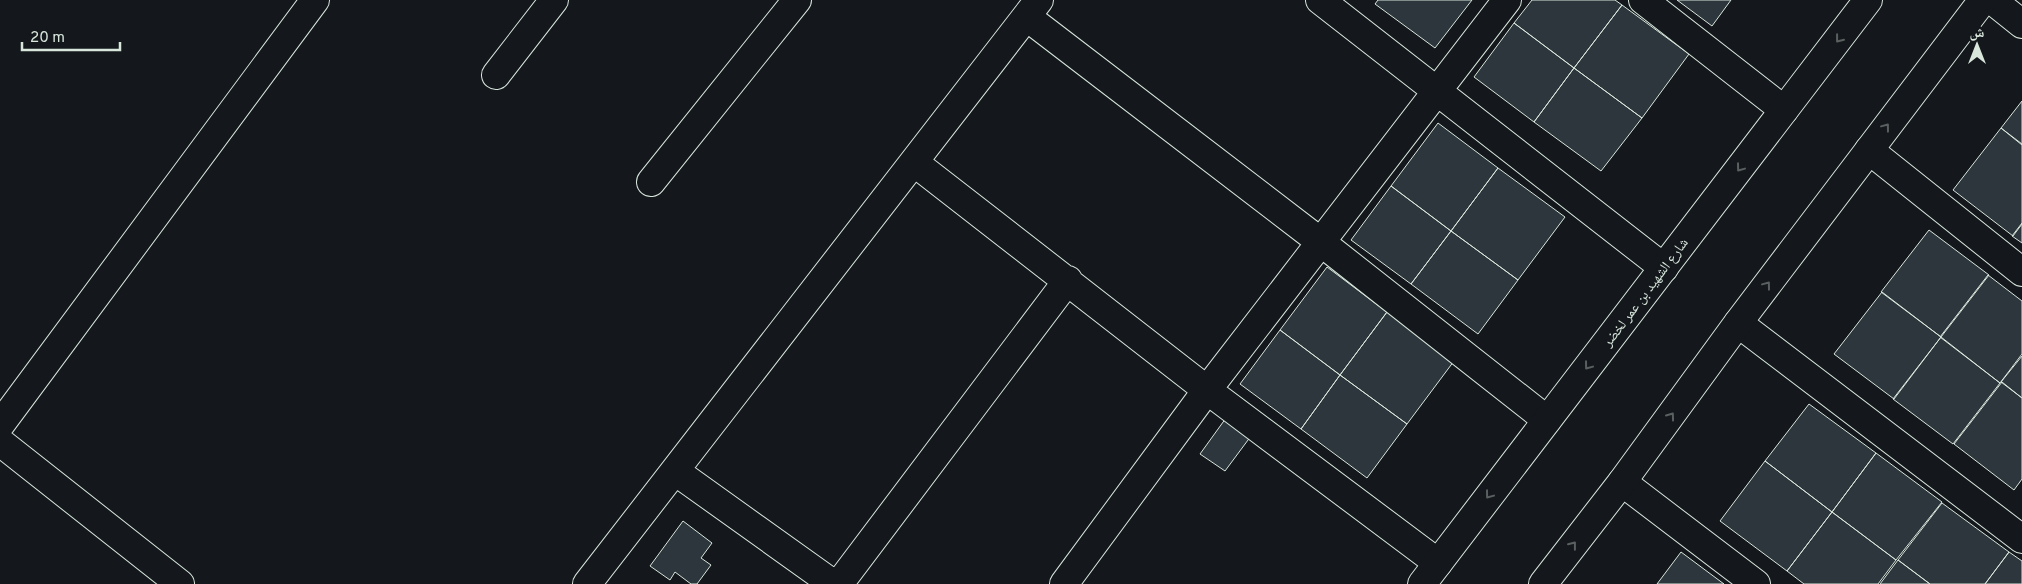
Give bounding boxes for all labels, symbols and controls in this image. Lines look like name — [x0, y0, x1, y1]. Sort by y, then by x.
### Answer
scale bar — [22, 20, 120, 52]
north arrow — [1952, 20, 2002, 70]
text: ش — [1970, 25, 1985, 42]
text: 20 m — [30, 29, 65, 48]
one-way arrow — [1836, 33, 1844, 42]
one-way arrow — [1881, 124, 1889, 133]
one-way arrow — [1737, 162, 1746, 172]
street label: شارع الشهيد بن عمر لخضر — [1599, 235, 1693, 351]
one-way arrow — [1761, 281, 1770, 291]
one-way arrow — [1585, 360, 1594, 370]
one-way arrow — [1665, 412, 1674, 422]
one-way arrow — [1486, 490, 1495, 499]
one-way arrow — [1567, 542, 1576, 551]

